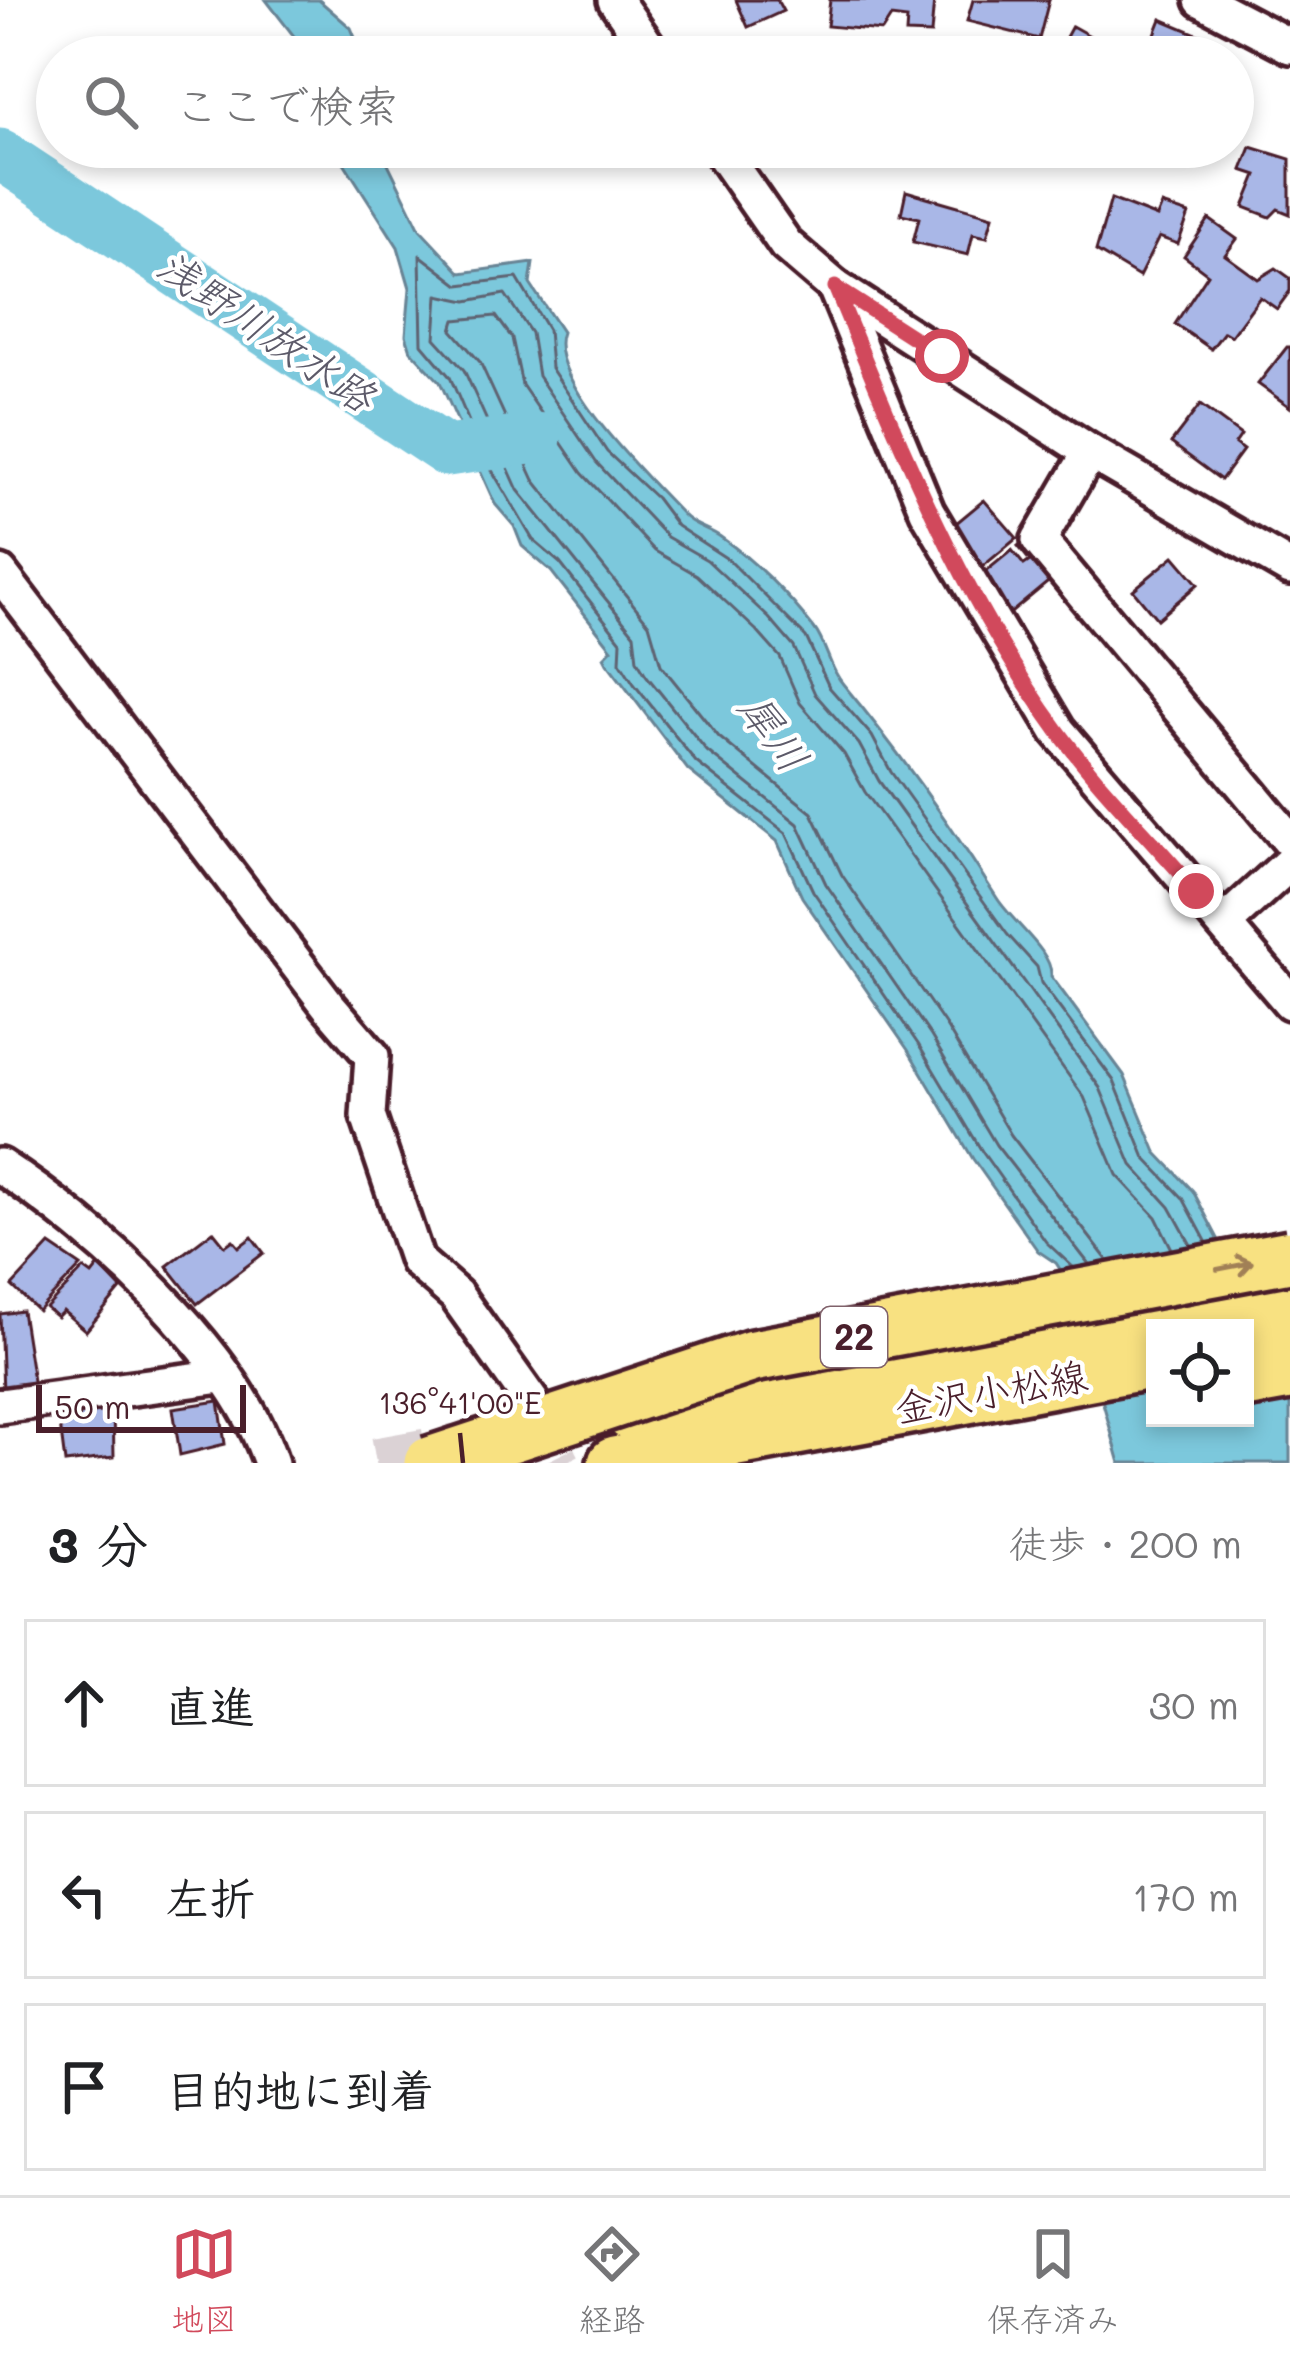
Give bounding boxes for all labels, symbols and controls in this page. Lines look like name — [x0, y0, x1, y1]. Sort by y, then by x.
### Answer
search box — [36, 36, 1254, 168]
icon: search — [78, 69, 144, 135]
text: ここで検索 — [174, 75, 399, 133]
water label: 浅野川放水路 — [147, 236, 388, 424]
route start — [915, 329, 969, 383]
water label: 犀川 — [728, 682, 822, 782]
route end — [1169, 864, 1223, 918]
one-way arrow — [1215, 1254, 1254, 1277]
road number: 22 — [821, 1307, 887, 1367]
map controls — [1146, 1319, 1254, 1427]
button: locate — [1146, 1319, 1254, 1427]
street label: 金沢小松線 — [890, 1348, 1091, 1433]
scale bar — [36, 1379, 246, 1432]
text: 136°41'00"E — [378, 1382, 542, 1422]
text: 50 m — [54, 1384, 130, 1427]
text: 3 分 — [48, 1509, 148, 1576]
text: 徒歩 · 200 m — [1009, 1517, 1242, 1568]
icon: ahead — [51, 1670, 117, 1736]
text: 直進 — [165, 1676, 255, 1734]
text: 30 m — [1149, 1678, 1239, 1729]
icon: left — [51, 1862, 117, 1928]
text: 左折 — [165, 1868, 255, 1926]
text: 170 m — [1132, 1870, 1239, 1921]
icon: arrive — [51, 2054, 117, 2120]
text: 目的地に到着 — [165, 2060, 435, 2118]
tab: 地図 — [171, 2221, 237, 2341]
tab: 経路 — [579, 2221, 645, 2341]
tab: 保存済み — [987, 2221, 1119, 2341]

